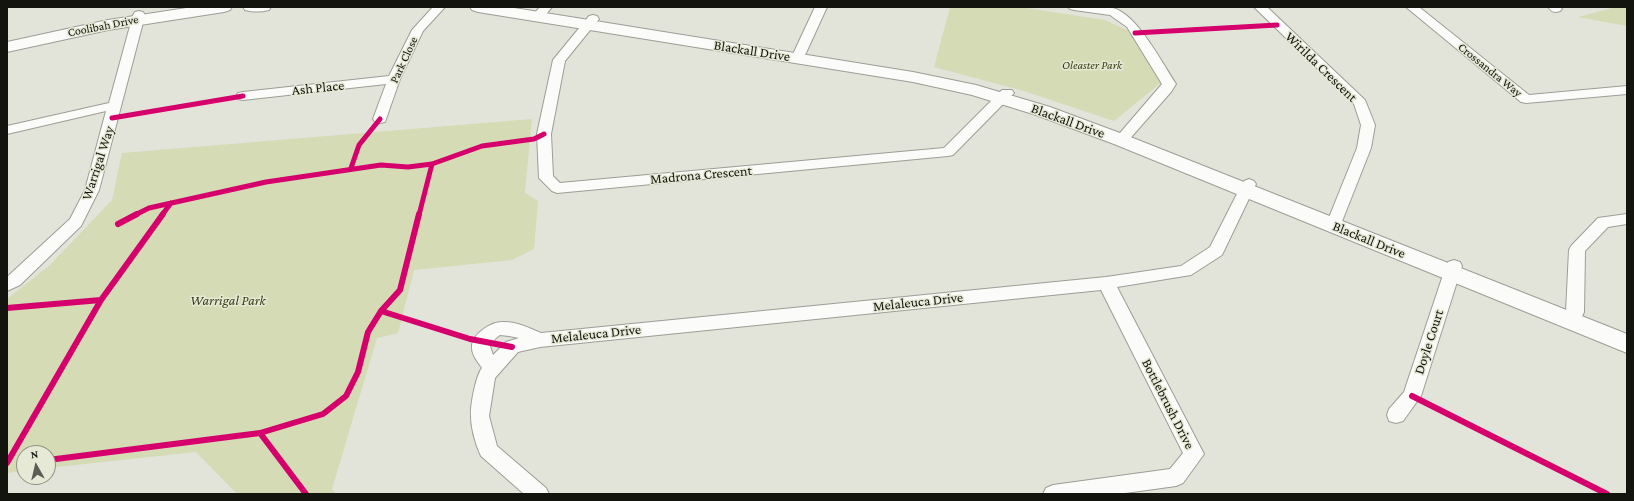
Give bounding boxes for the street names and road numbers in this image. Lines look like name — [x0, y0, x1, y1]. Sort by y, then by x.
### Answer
street label: Coolibah Drive — [66, 12, 140, 40]
street label: Wirilda Crescent — [1281, 28, 1361, 106]
street label: Park Close — [387, 34, 421, 86]
street label: Blackall Drive — [713, 37, 791, 65]
street label: Crossandra Way — [1455, 40, 1525, 100]
street label: Ash Place — [291, 77, 345, 99]
street label: Blackall Drive — [1029, 100, 1107, 142]
street label: Warrigal Way — [78, 124, 118, 202]
street label: Madrona Crescent — [649, 162, 753, 188]
street label: Blackall Drive — [1330, 218, 1408, 262]
street label: Melaleuca Drive — [872, 289, 964, 315]
street label: Doyle Court — [1411, 307, 1447, 377]
street label: Melaleuca Drive — [550, 321, 642, 347]
street label: Bottlebrush Drive — [1138, 356, 1198, 452]

